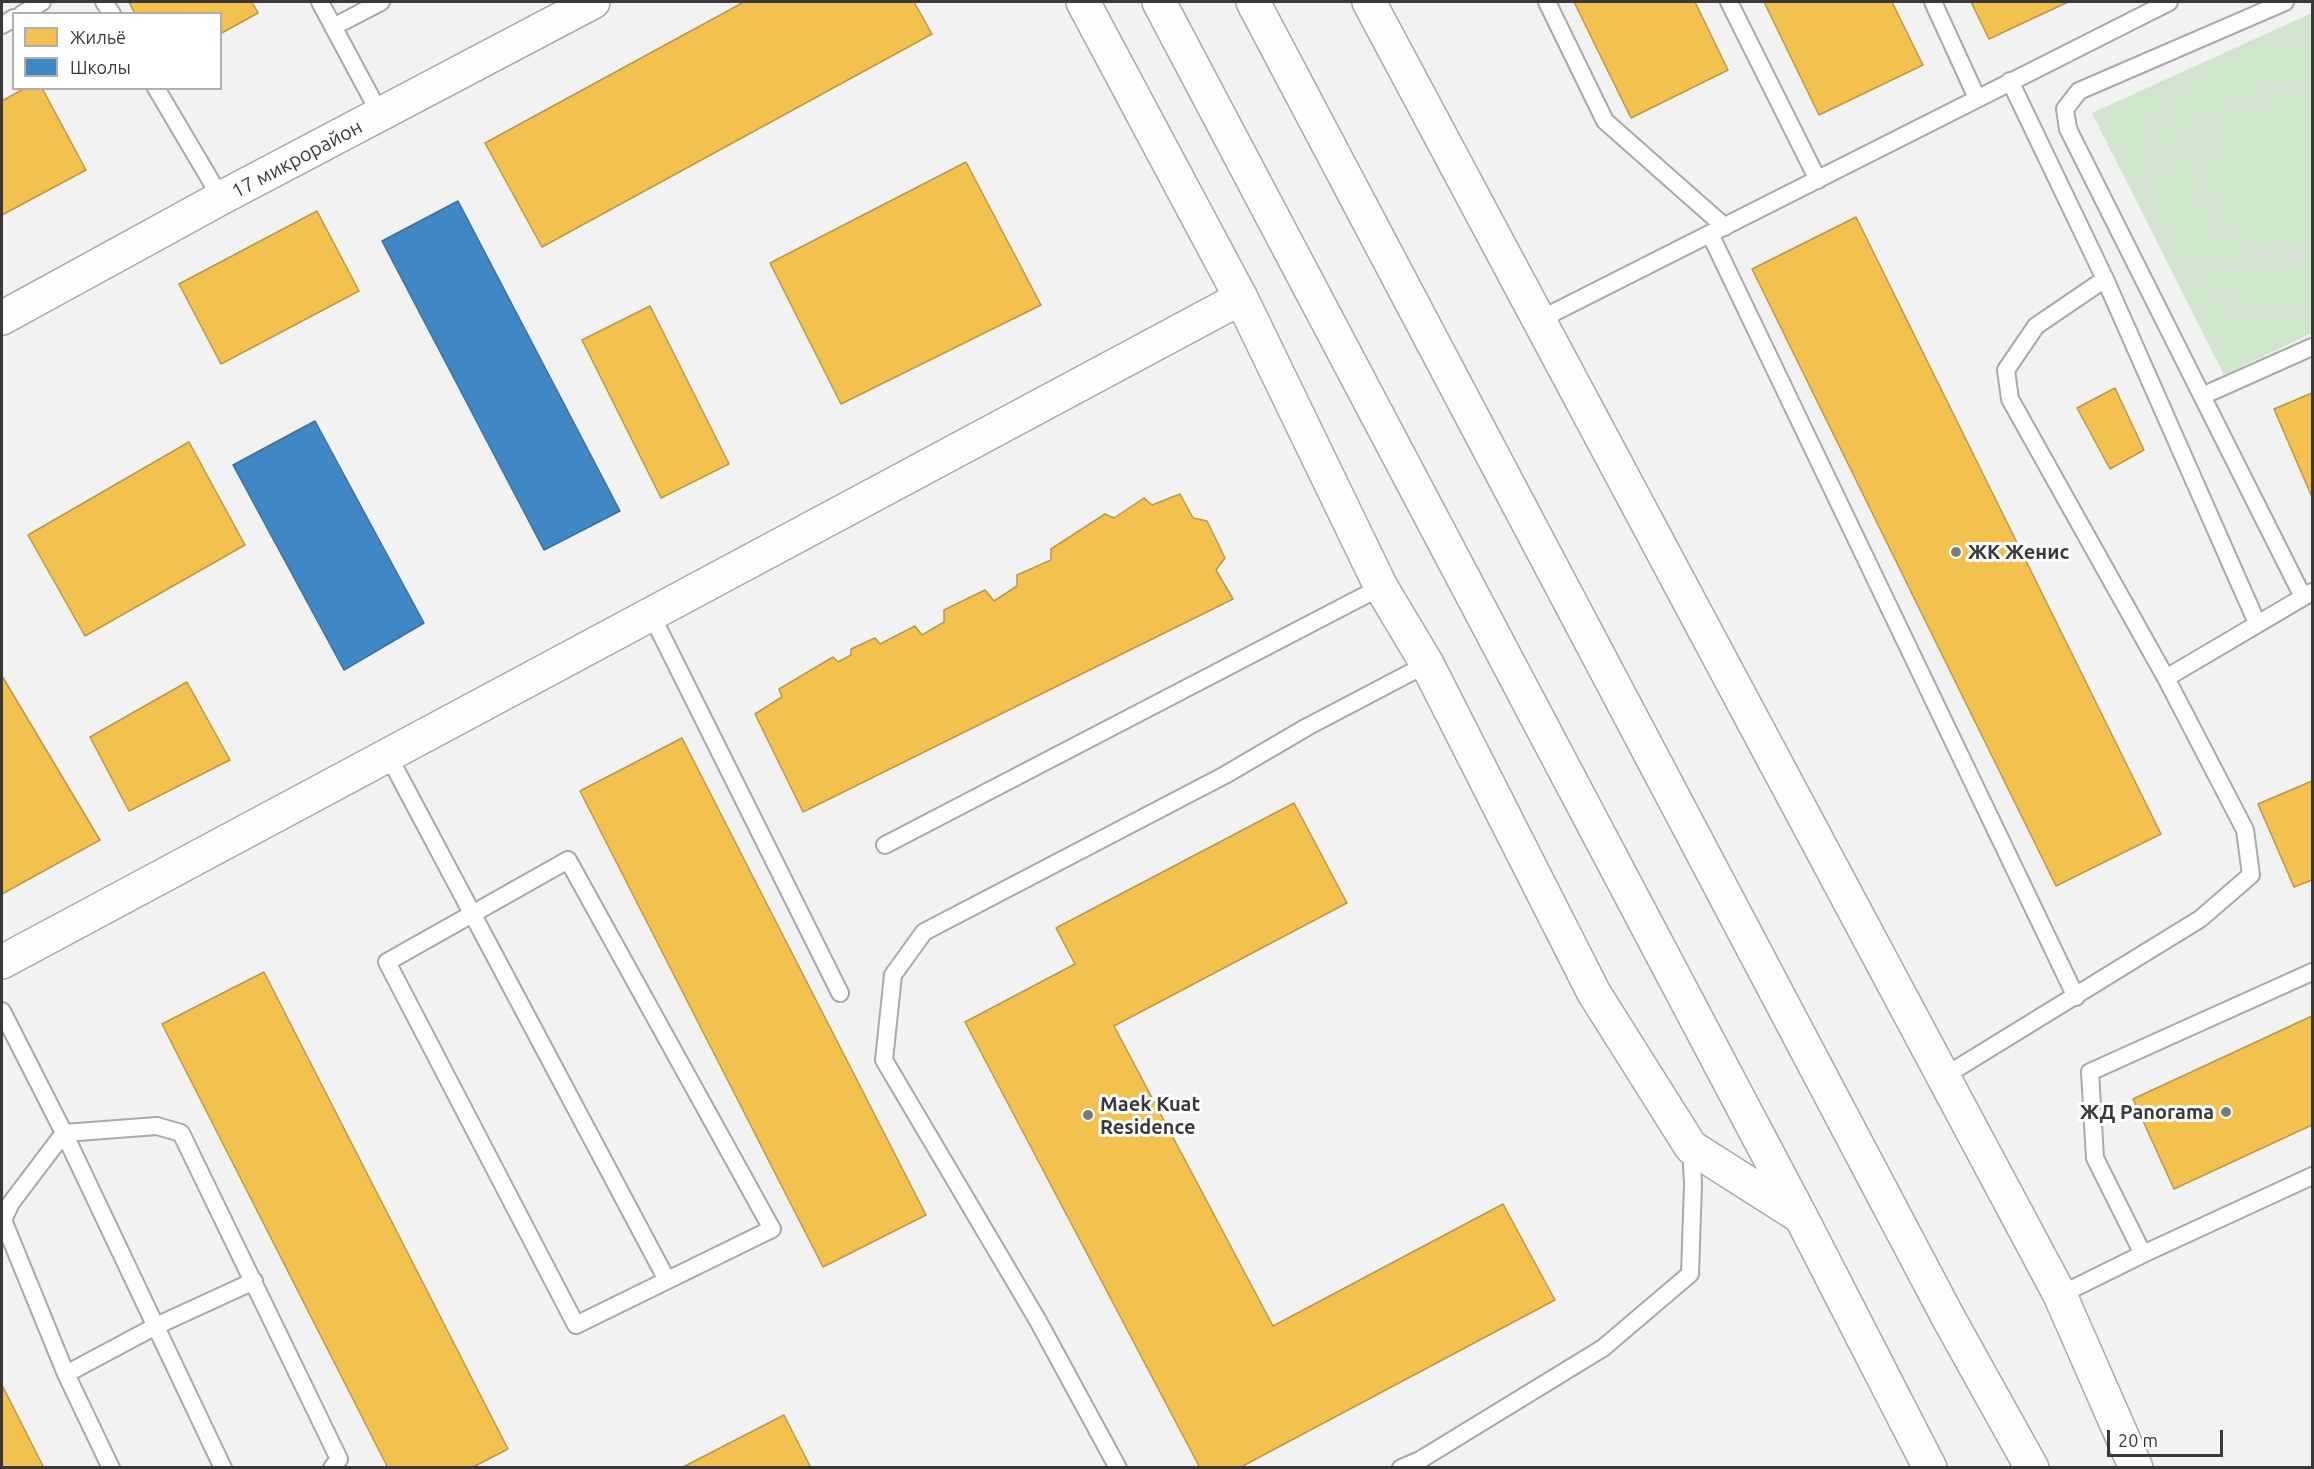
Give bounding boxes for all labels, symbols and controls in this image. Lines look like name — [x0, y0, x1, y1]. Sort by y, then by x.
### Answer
legend — [12, 12, 222, 90]
text: Жильё — [70, 27, 126, 47]
text: Школы — [70, 57, 131, 77]
street label: 17 микрорайон — [228, 115, 366, 203]
place label: ЖК Женис — [1968, 540, 2069, 564]
marker: ЖК Женис — [1949, 545, 1963, 559]
place label: Maek Kuat Residence — [1100, 1092, 1200, 1139]
place label: ЖД Panorama — [2080, 1100, 2214, 1124]
marker: ЖД Panorama — [2219, 1105, 2233, 1119]
marker: Maek Kuat Residence — [1081, 1108, 1095, 1122]
scale bar — [2110, 1418, 2226, 1456]
text: 20 m — [2118, 1430, 2158, 1450]

